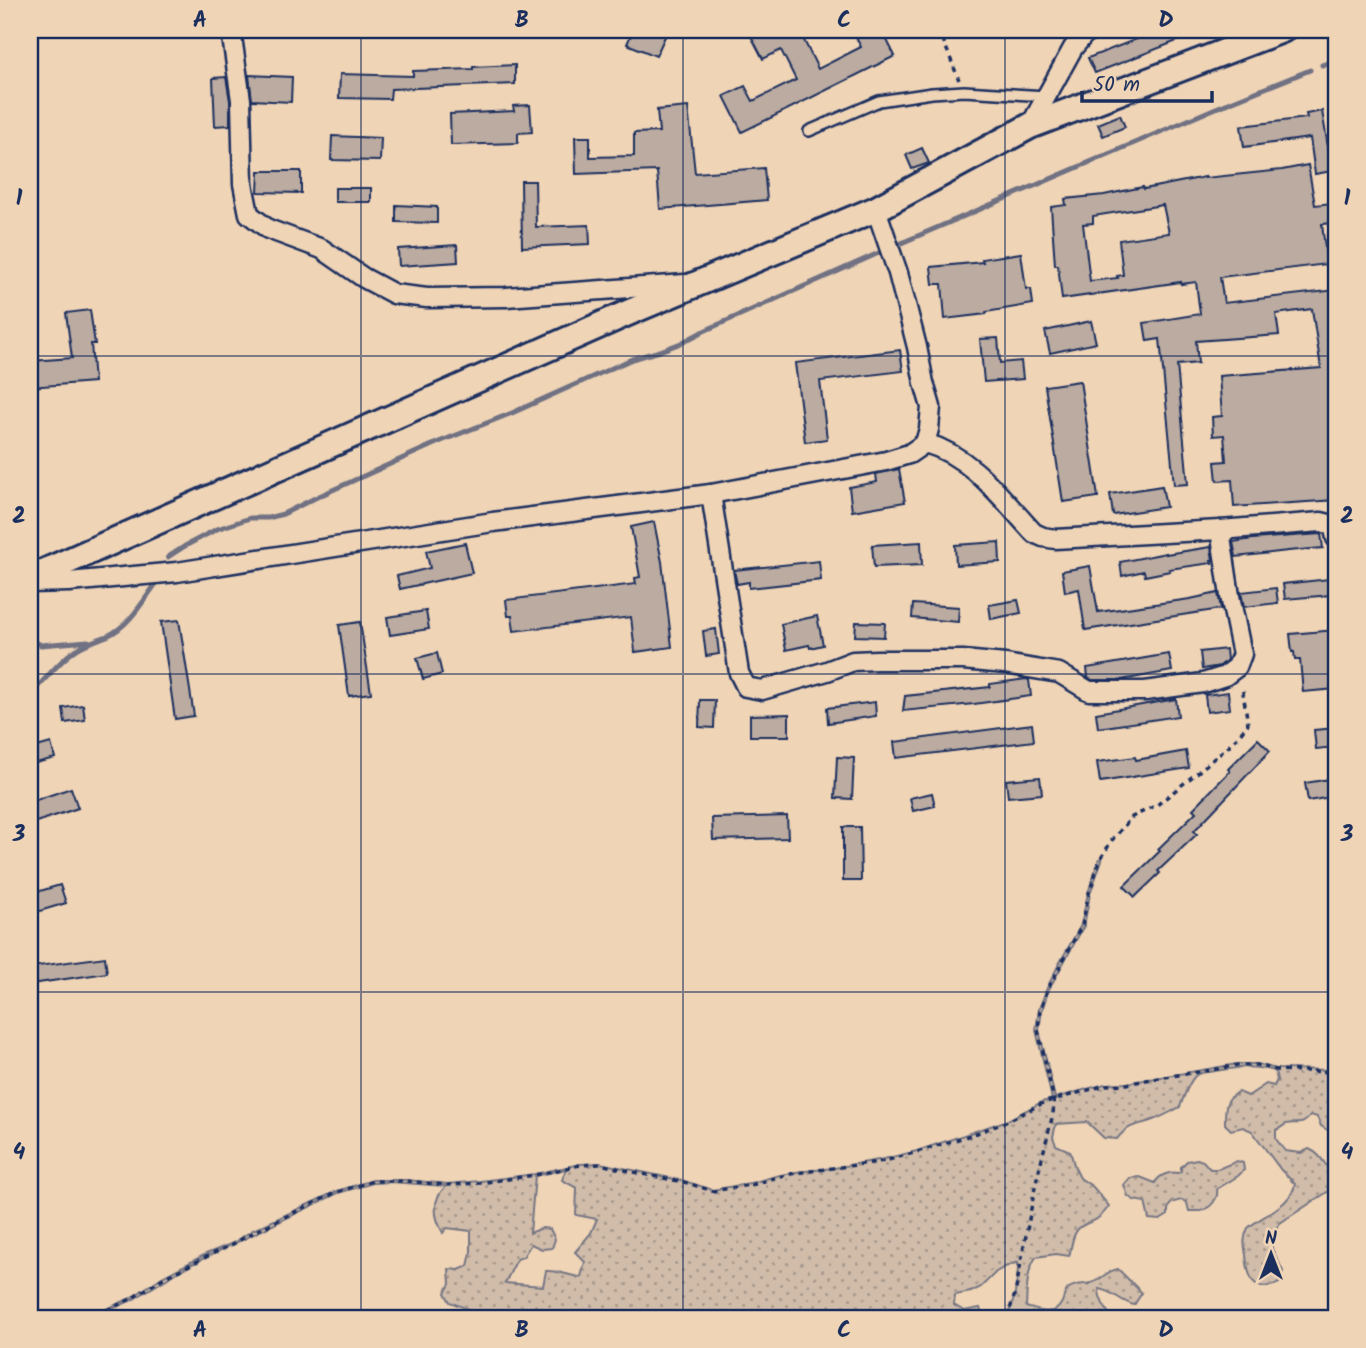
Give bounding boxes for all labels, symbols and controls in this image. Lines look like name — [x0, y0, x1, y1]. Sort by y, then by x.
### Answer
text: A — [193, 3, 207, 39]
text: B — [515, 3, 529, 39]
text: C — [837, 3, 851, 39]
text: D — [1158, 3, 1174, 39]
scale bar — [1082, 60, 1212, 104]
text: 50 m — [1093, 69, 1140, 102]
text: 1 — [16, 181, 23, 217]
text: 1 — [1344, 181, 1351, 217]
text: 2 — [12, 499, 26, 535]
text: 2 — [1340, 499, 1354, 535]
text: 3 — [12, 817, 26, 853]
text: 3 — [1340, 817, 1354, 853]
text: 4 — [13, 1135, 26, 1171]
text: 4 — [1341, 1135, 1354, 1171]
north arrow — [1236, 1218, 1306, 1288]
text: N — [1265, 1224, 1277, 1254]
text: A — [193, 1313, 207, 1348]
text: B — [515, 1313, 529, 1348]
text: C — [837, 1313, 851, 1348]
text: D — [1158, 1313, 1174, 1348]

